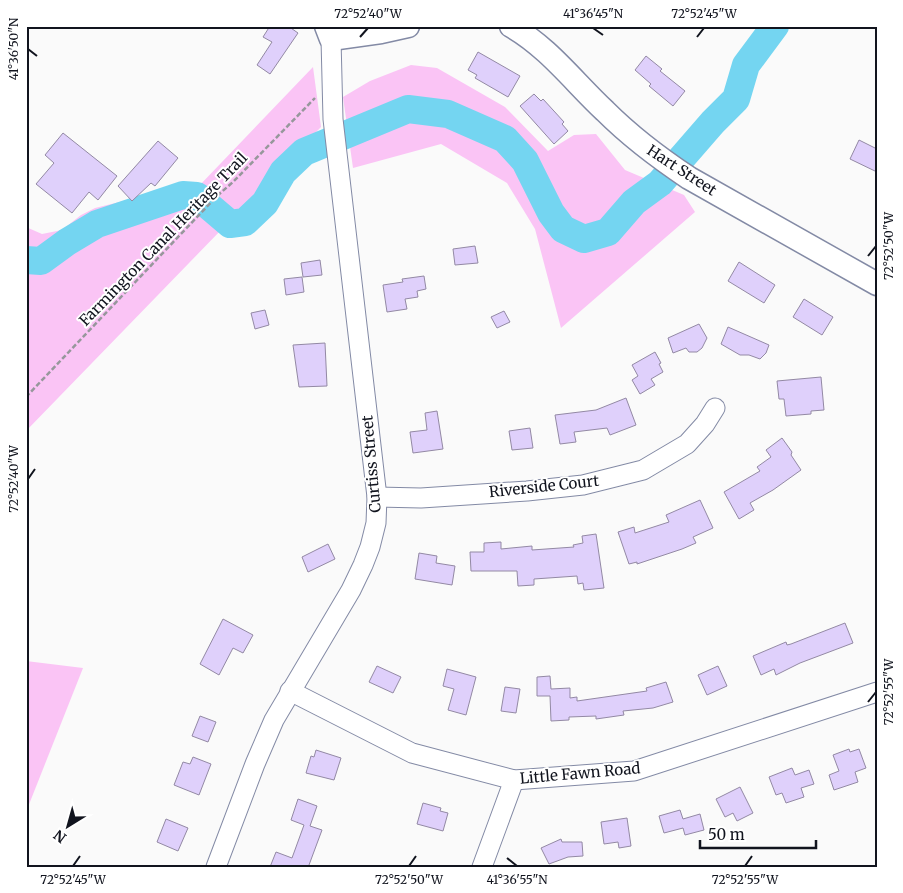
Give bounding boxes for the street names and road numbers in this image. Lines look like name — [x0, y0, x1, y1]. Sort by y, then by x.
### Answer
street label: Hart Street — [644, 141, 720, 200]
street label: Farmington Canal Heritage Trail — [75, 148, 251, 330]
street label: Curtiss Street — [357, 414, 385, 513]
street label: Riverside Court — [488, 471, 600, 501]
street label: Little Fawn Road — [519, 758, 641, 788]

